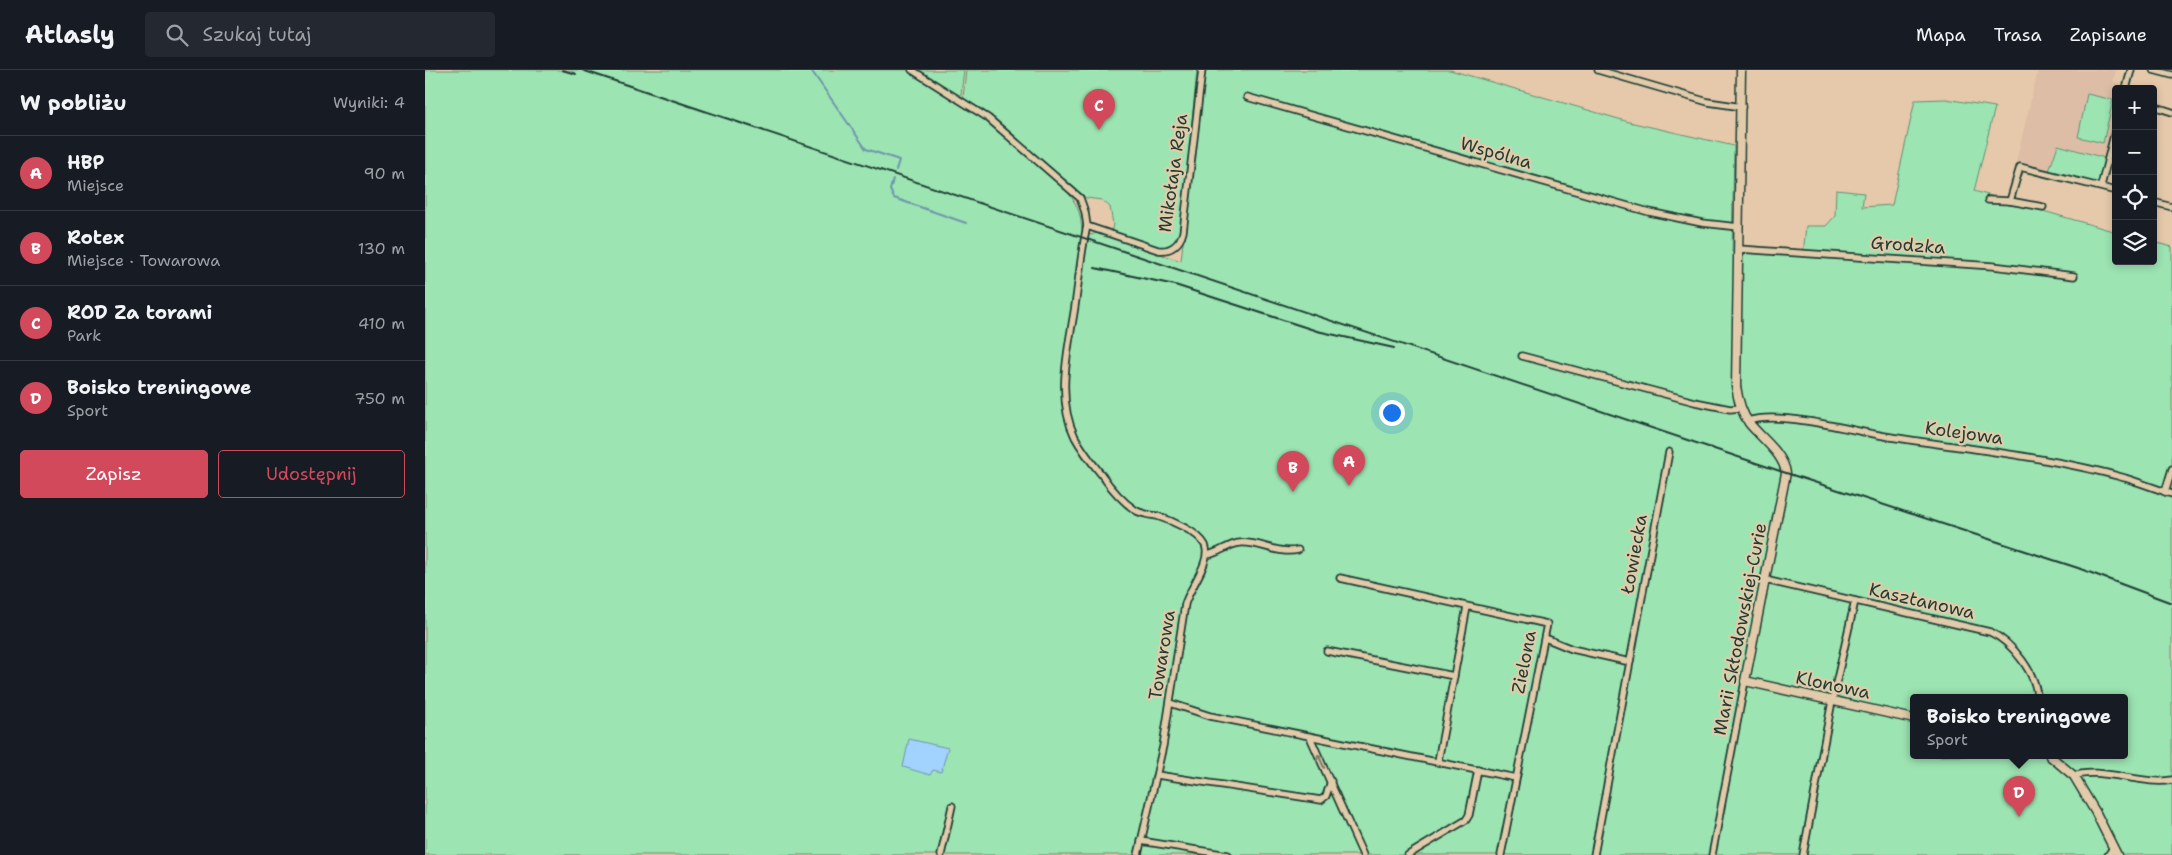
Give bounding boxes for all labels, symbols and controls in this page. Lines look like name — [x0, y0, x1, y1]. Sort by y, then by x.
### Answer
search box — [145, 12, 495, 57]
text: Atlasly — [25, 19, 115, 51]
icon: search — [163, 21, 191, 49]
text: Szukaj tutaj — [203, 22, 311, 47]
text: Mapa — [1916, 23, 1966, 47]
text: Trasa — [1994, 23, 2042, 47]
text: Zapisane — [2070, 23, 2147, 47]
map controls — [2112, 85, 2157, 265]
button: + — [2112, 85, 2157, 130]
text: W pobliżu — [20, 89, 127, 117]
pin: C — [1083, 89, 1115, 130]
text: Wyniki: 4 — [333, 92, 405, 113]
street label: Mikołaja Reja — [1153, 112, 1193, 234]
button: − — [2112, 130, 2157, 175]
street label: Wspólna — [1457, 131, 1535, 175]
text: HBP — [67, 150, 104, 175]
text: A — [30, 163, 42, 184]
text: 90 m — [364, 163, 405, 184]
text: Miejsce — [67, 175, 124, 196]
button: locate — [2112, 175, 2157, 220]
button: layers — [2112, 220, 2157, 265]
text: Rotex — [67, 225, 124, 250]
street label: Grodzka — [1870, 230, 1946, 260]
text: B — [31, 238, 41, 259]
text: 130 m — [358, 238, 405, 259]
text: Miejsce · Towarowa — [67, 250, 220, 271]
text: ROD Za torami — [67, 300, 212, 325]
text: C — [31, 313, 41, 334]
text: 410 m — [358, 313, 405, 334]
text: Park — [67, 325, 101, 346]
text: Boisko treningowe — [67, 375, 251, 400]
text: D — [30, 388, 42, 409]
text: 750 m — [354, 388, 405, 409]
text: Sport — [67, 400, 108, 421]
your location — [1379, 400, 1405, 426]
street label: Kolejowa — [1923, 416, 2005, 450]
pin: A — [1333, 445, 1365, 486]
button: Zapisz — [20, 450, 208, 498]
button: Udostępnij — [218, 450, 405, 498]
pin: B — [1277, 451, 1309, 492]
street label: Łowiecka — [1615, 512, 1653, 597]
street label: Marii Skłodowskiej-Curie — [1708, 521, 1772, 737]
street label: Kasztanowa — [1867, 577, 1977, 625]
street label: Towarowa — [1143, 608, 1181, 702]
street label: Zielona — [1506, 628, 1542, 696]
street label: Klonowa — [1794, 665, 1872, 705]
popup — [1910, 694, 2128, 759]
text: Boisko treningowe — [1927, 704, 2111, 729]
text: Sport — [1927, 729, 1968, 750]
one-way arrow — [1316, 754, 1326, 769]
pin: D — [2003, 776, 2035, 817]

